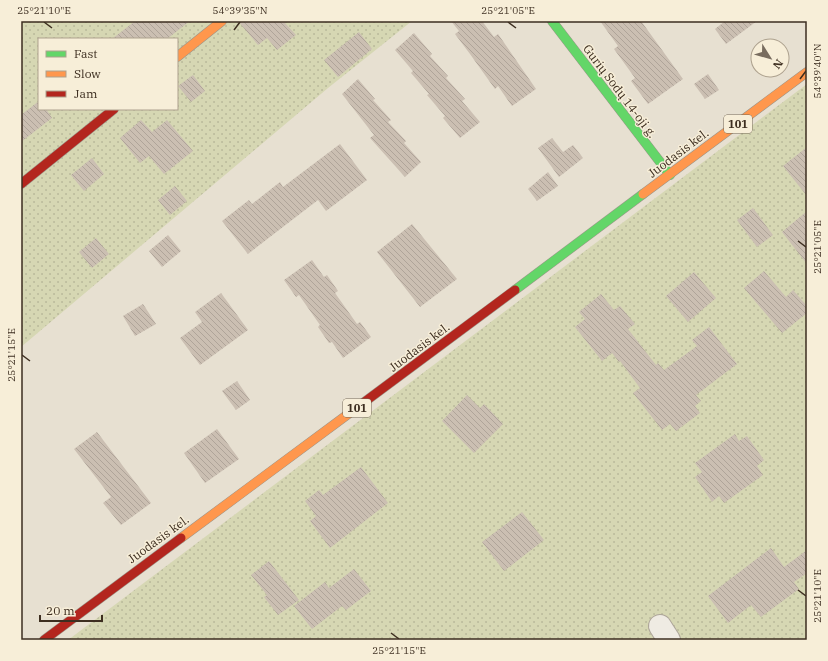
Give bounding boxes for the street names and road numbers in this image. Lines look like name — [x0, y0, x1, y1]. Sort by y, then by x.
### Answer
street label: Gurių Sodų 14-oji g. — [580, 41, 660, 141]
road number: 101 — [724, 115, 752, 133]
street label: Juodasis kel. — [645, 125, 711, 181]
street label: Juodasis kel. — [386, 319, 452, 375]
road number: 101 — [343, 399, 371, 417]
street label: Juodasis kel. — [124, 512, 192, 566]

